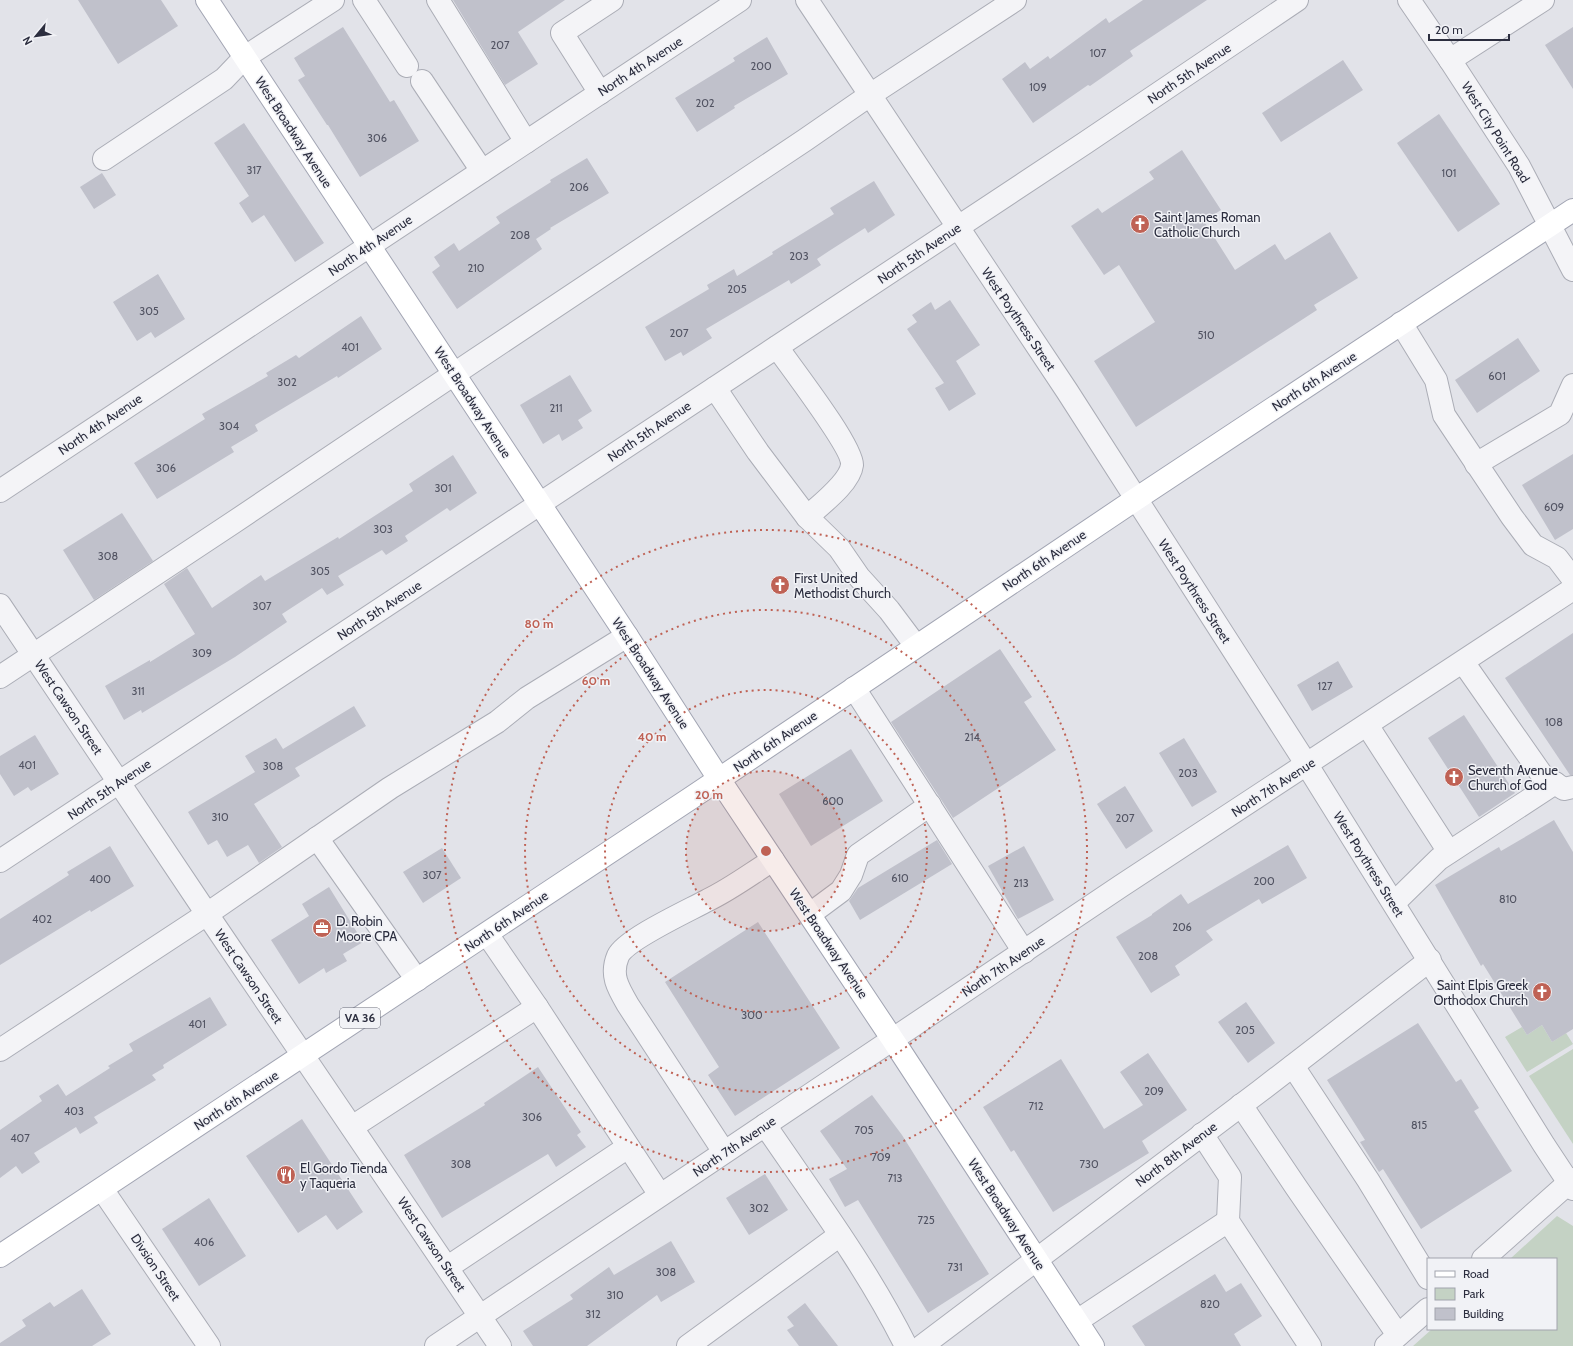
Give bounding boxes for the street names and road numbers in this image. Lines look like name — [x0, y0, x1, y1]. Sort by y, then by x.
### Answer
street label: North 4th Avenue — [595, 33, 686, 99]
street label: North 5th Avenue — [1144, 39, 1234, 107]
street label: West Broadway Avenue — [252, 73, 336, 191]
street label: West City Point Road — [1458, 79, 1534, 185]
street label: North 4th Avenue — [325, 211, 415, 279]
street label: North 5th Avenue — [874, 219, 964, 287]
street label: West Poythress Street — [979, 264, 1060, 374]
street label: West Broadway Avenue — [431, 343, 515, 461]
street label: North 6th Avenue — [1269, 348, 1360, 414]
street label: North 4th Avenue — [55, 390, 145, 458]
street label: North 5th Avenue — [604, 397, 694, 465]
street label: North 6th Avenue — [999, 526, 1089, 594]
street label: West Poythress Street — [1155, 536, 1235, 647]
street label: North 5th Avenue — [334, 577, 424, 643]
street label: West Broadway Avenue — [609, 614, 693, 732]
street label: West Cawson Street — [31, 657, 107, 758]
street label: North 6th Avenue — [730, 707, 820, 775]
street label: North 7th Avenue — [1228, 754, 1318, 820]
street label: North 5th Avenue — [64, 755, 154, 823]
street label: West Poythress Street — [1330, 808, 1408, 920]
street label: West Broadway Avenue — [786, 885, 872, 1001]
street label: North 6th Avenue — [461, 887, 551, 955]
street label: West Cawson Street — [211, 926, 287, 1027]
street label: North 7th Avenue — [958, 932, 1048, 1000]
road number: VA 36 — [340, 1008, 380, 1028]
street label: North 6th Avenue — [191, 1067, 282, 1133]
street label: North 7th Avenue — [689, 1112, 779, 1180]
street label: North 8th Avenue — [1132, 1118, 1220, 1190]
street label: West Broadway Avenue — [965, 1155, 1049, 1273]
street label: West Cawson Street — [394, 1194, 470, 1295]
street label: Divsion Street — [128, 1230, 185, 1304]

